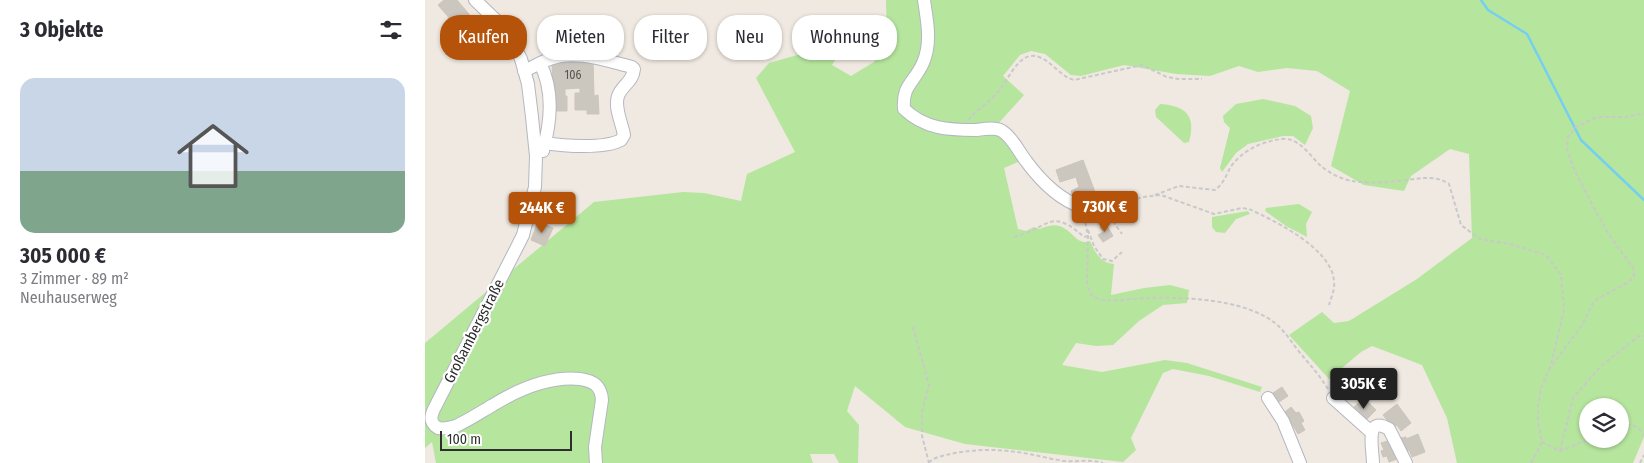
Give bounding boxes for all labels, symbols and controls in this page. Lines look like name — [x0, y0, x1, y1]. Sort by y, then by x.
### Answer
chip: Kaufen — [440, 15, 527, 60]
chip: Mieten — [537, 15, 624, 60]
chip: Filter — [634, 15, 707, 60]
chip: Neu — [717, 15, 782, 60]
chip: Wohnung — [792, 15, 897, 60]
icon: filters — [377, 16, 405, 44]
text: 3 Objekte — [20, 17, 103, 43]
house number: 106 — [565, 68, 581, 82]
icon: home — [168, 111, 258, 201]
pin: 730K € — [1064, 190, 1146, 233]
pin: 244K € — [501, 192, 583, 234]
text: 730K € — [1083, 197, 1127, 216]
text: 244K € — [520, 198, 564, 217]
text: 305 000 € — [20, 243, 106, 269]
text: 3 Zimmer · 89 m² — [20, 269, 129, 288]
street label: Großambergstraße — [440, 276, 508, 386]
text: Neuhauserweg — [20, 288, 117, 307]
pin: 305K € — [1323, 368, 1405, 410]
text: 305K € — [1341, 374, 1387, 393]
map controls — [1579, 398, 1629, 448]
button: layers — [1579, 398, 1629, 448]
scale bar — [440, 428, 573, 451]
text: 100 m — [447, 431, 481, 448]

